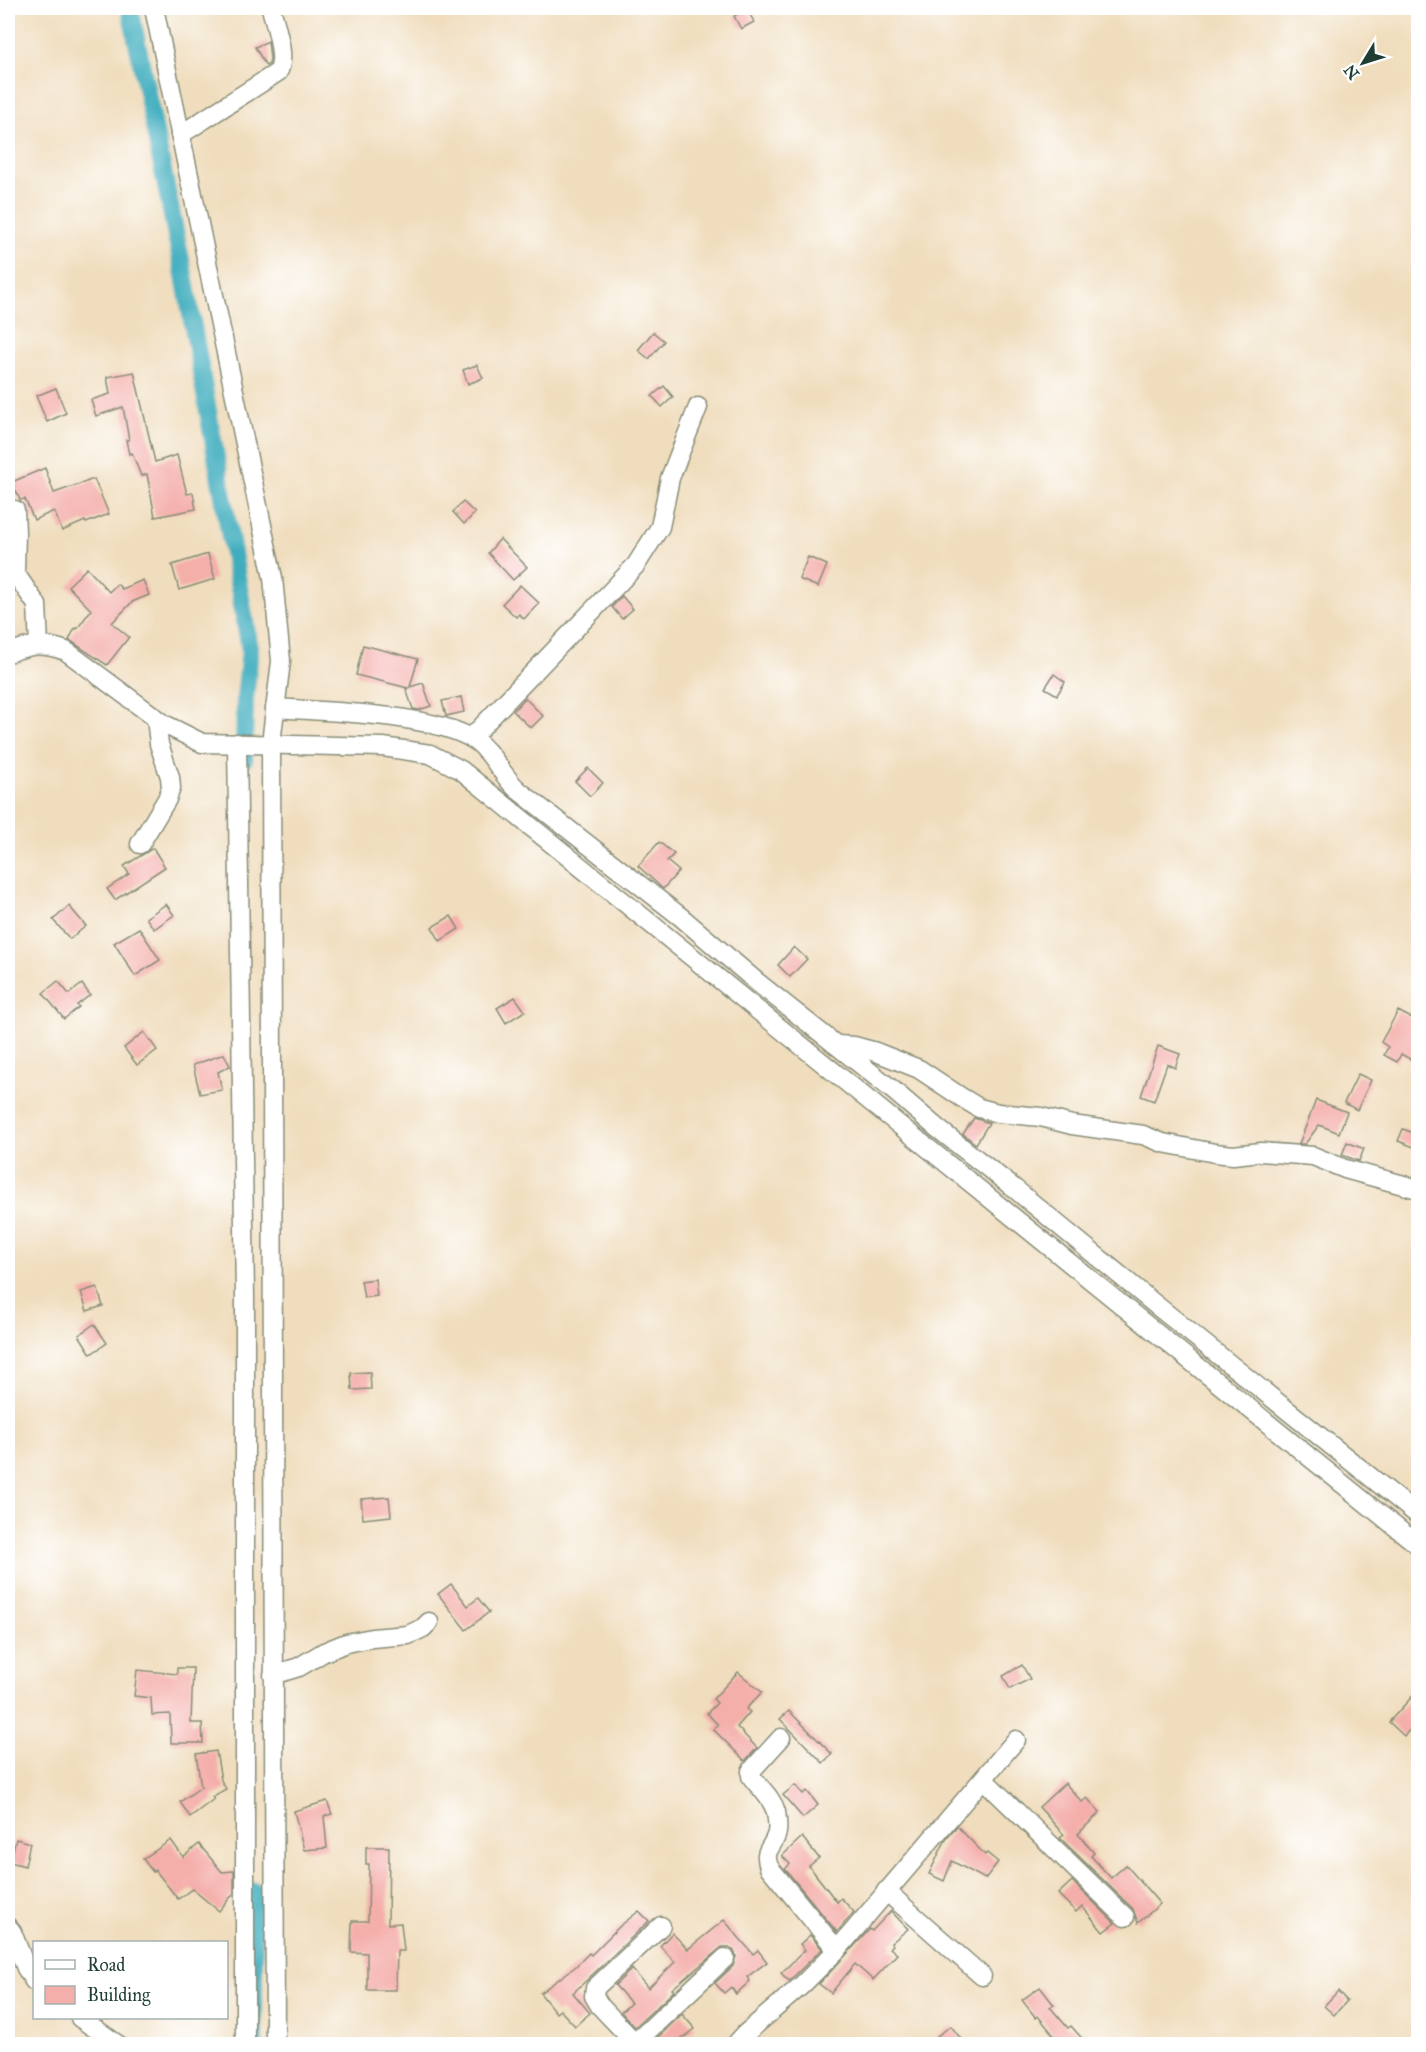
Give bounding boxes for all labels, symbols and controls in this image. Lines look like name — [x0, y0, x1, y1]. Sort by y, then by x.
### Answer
north arrow — [1333, 33, 1393, 93]
text: N — [1340, 60, 1363, 83]
legend — [33, 1941, 228, 2019]
text: Road — [87, 1954, 125, 1976]
text: Building — [87, 1984, 151, 2007]

